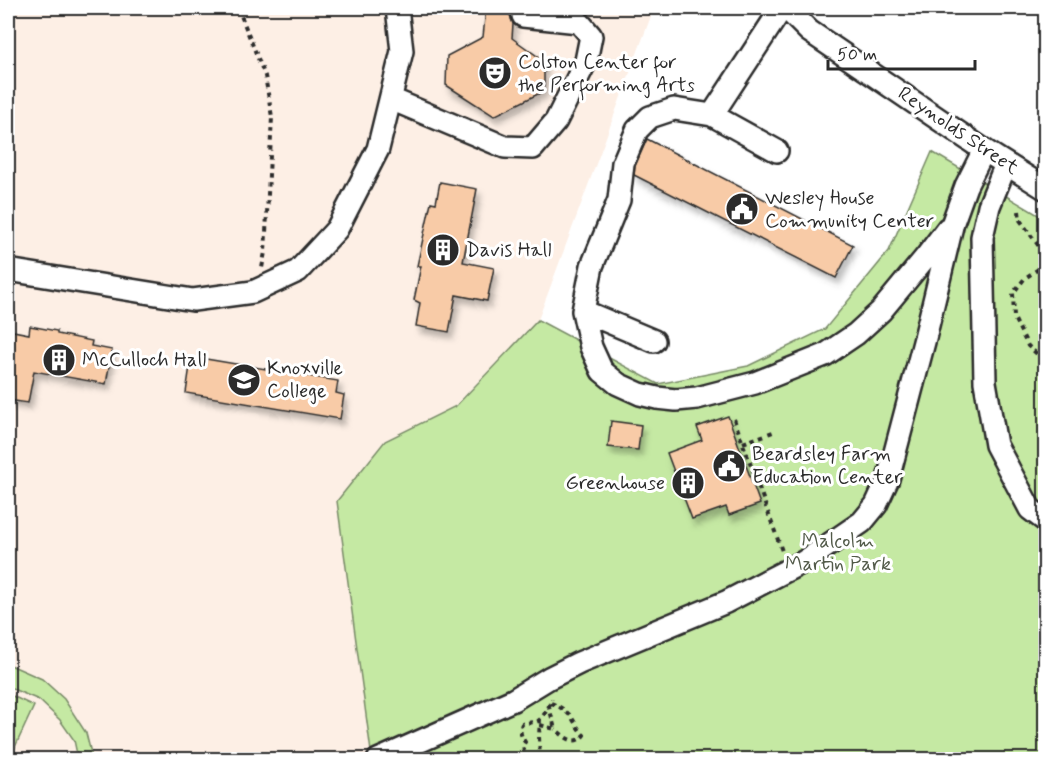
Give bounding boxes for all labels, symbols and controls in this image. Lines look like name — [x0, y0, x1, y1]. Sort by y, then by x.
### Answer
scale bar — [828, 33, 975, 71]
text: 50 m — [837, 43, 877, 67]
place label: Colston Center for the Performing Arts — [518, 49, 695, 101]
theatre icon: Colston Center for the Performing Arts — [477, 55, 513, 91]
street label: Reynolds Street — [892, 81, 1024, 182]
place label: Wesley House Community Center — [765, 185, 934, 235]
public building icon: Wesley House Community Center — [724, 191, 760, 227]
building icon: Davis Hall — [425, 232, 461, 268]
place label: Davis Hall — [466, 237, 551, 264]
building icon: McCulloch Hall — [41, 342, 77, 378]
place label: McCulloch Hall — [82, 347, 206, 374]
place label: Knoxville College — [267, 355, 343, 405]
school or university icon: Knoxville College — [226, 362, 262, 398]
place label: Beardsley Farm Education Center — [752, 441, 903, 491]
public building icon: Beardsley Farm Education Center — [711, 448, 747, 484]
building icon: Greenhouse — [670, 465, 706, 501]
place label: Greenhouse — [565, 470, 665, 497]
park label: Malcolm Martin Park — [785, 528, 891, 578]

